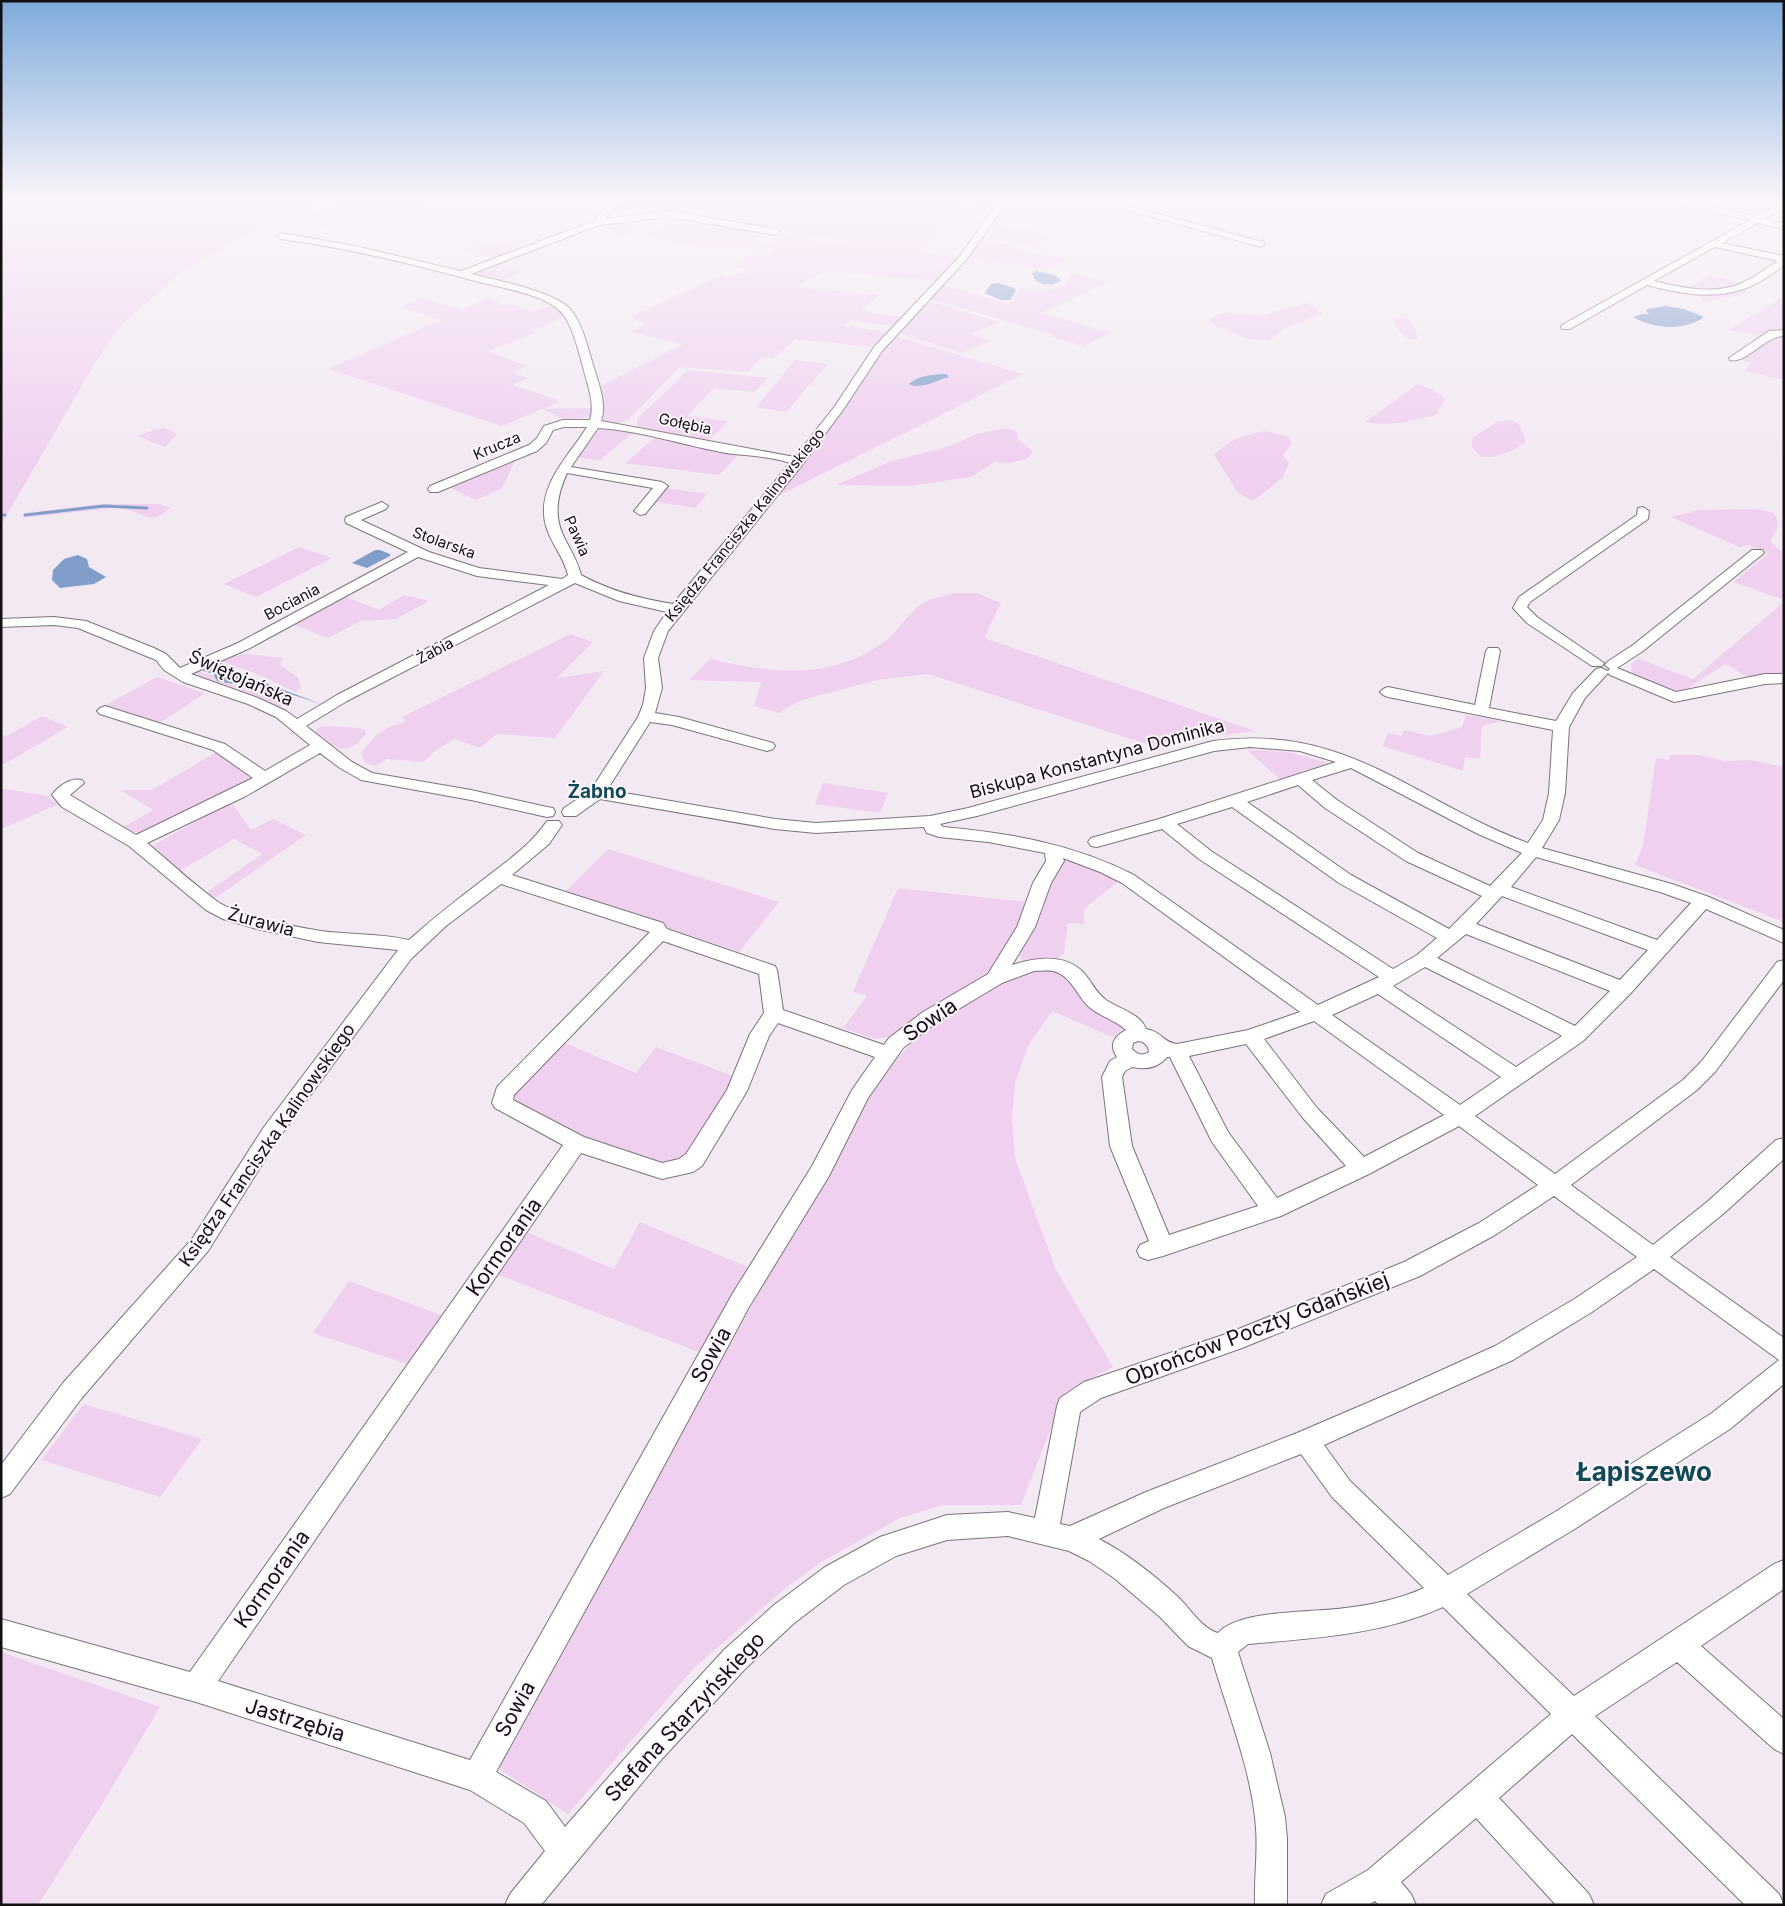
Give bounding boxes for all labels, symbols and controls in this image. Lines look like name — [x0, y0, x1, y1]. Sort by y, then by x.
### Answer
street label: Gołębia — [657, 409, 713, 438]
street label: Księdza Franciszka Kalinowskiego — [661, 424, 829, 625]
street label: Krucza — [470, 427, 523, 464]
street label: Pawia — [560, 513, 595, 559]
street label: Stolarska — [410, 522, 478, 563]
street label: Bociania — [261, 579, 323, 624]
street label: Żabia — [413, 633, 456, 668]
street label: Świętojańska — [186, 644, 297, 710]
street label: Biskupa Konstantyna Dominika — [967, 714, 1226, 803]
district label: Żabno — [567, 780, 627, 803]
street label: Żurawia — [226, 902, 297, 940]
street label: Sowia — [898, 993, 961, 1047]
street label: Księdza Franciszka Kalinowskiego — [174, 1019, 359, 1270]
street label: Kormorania — [461, 1193, 547, 1301]
street label: Obrońców Poczty Gdańskiej — [1121, 1267, 1392, 1391]
street label: Sowia — [685, 1323, 736, 1387]
district label: Łapiszewo — [1576, 1456, 1712, 1487]
street label: Kormorania — [229, 1525, 315, 1633]
street label: Stefana Starzyńskiego — [599, 1627, 770, 1807]
street label: Sowia — [489, 1677, 540, 1741]
street label: Jastrzębia — [242, 1693, 348, 1747]

